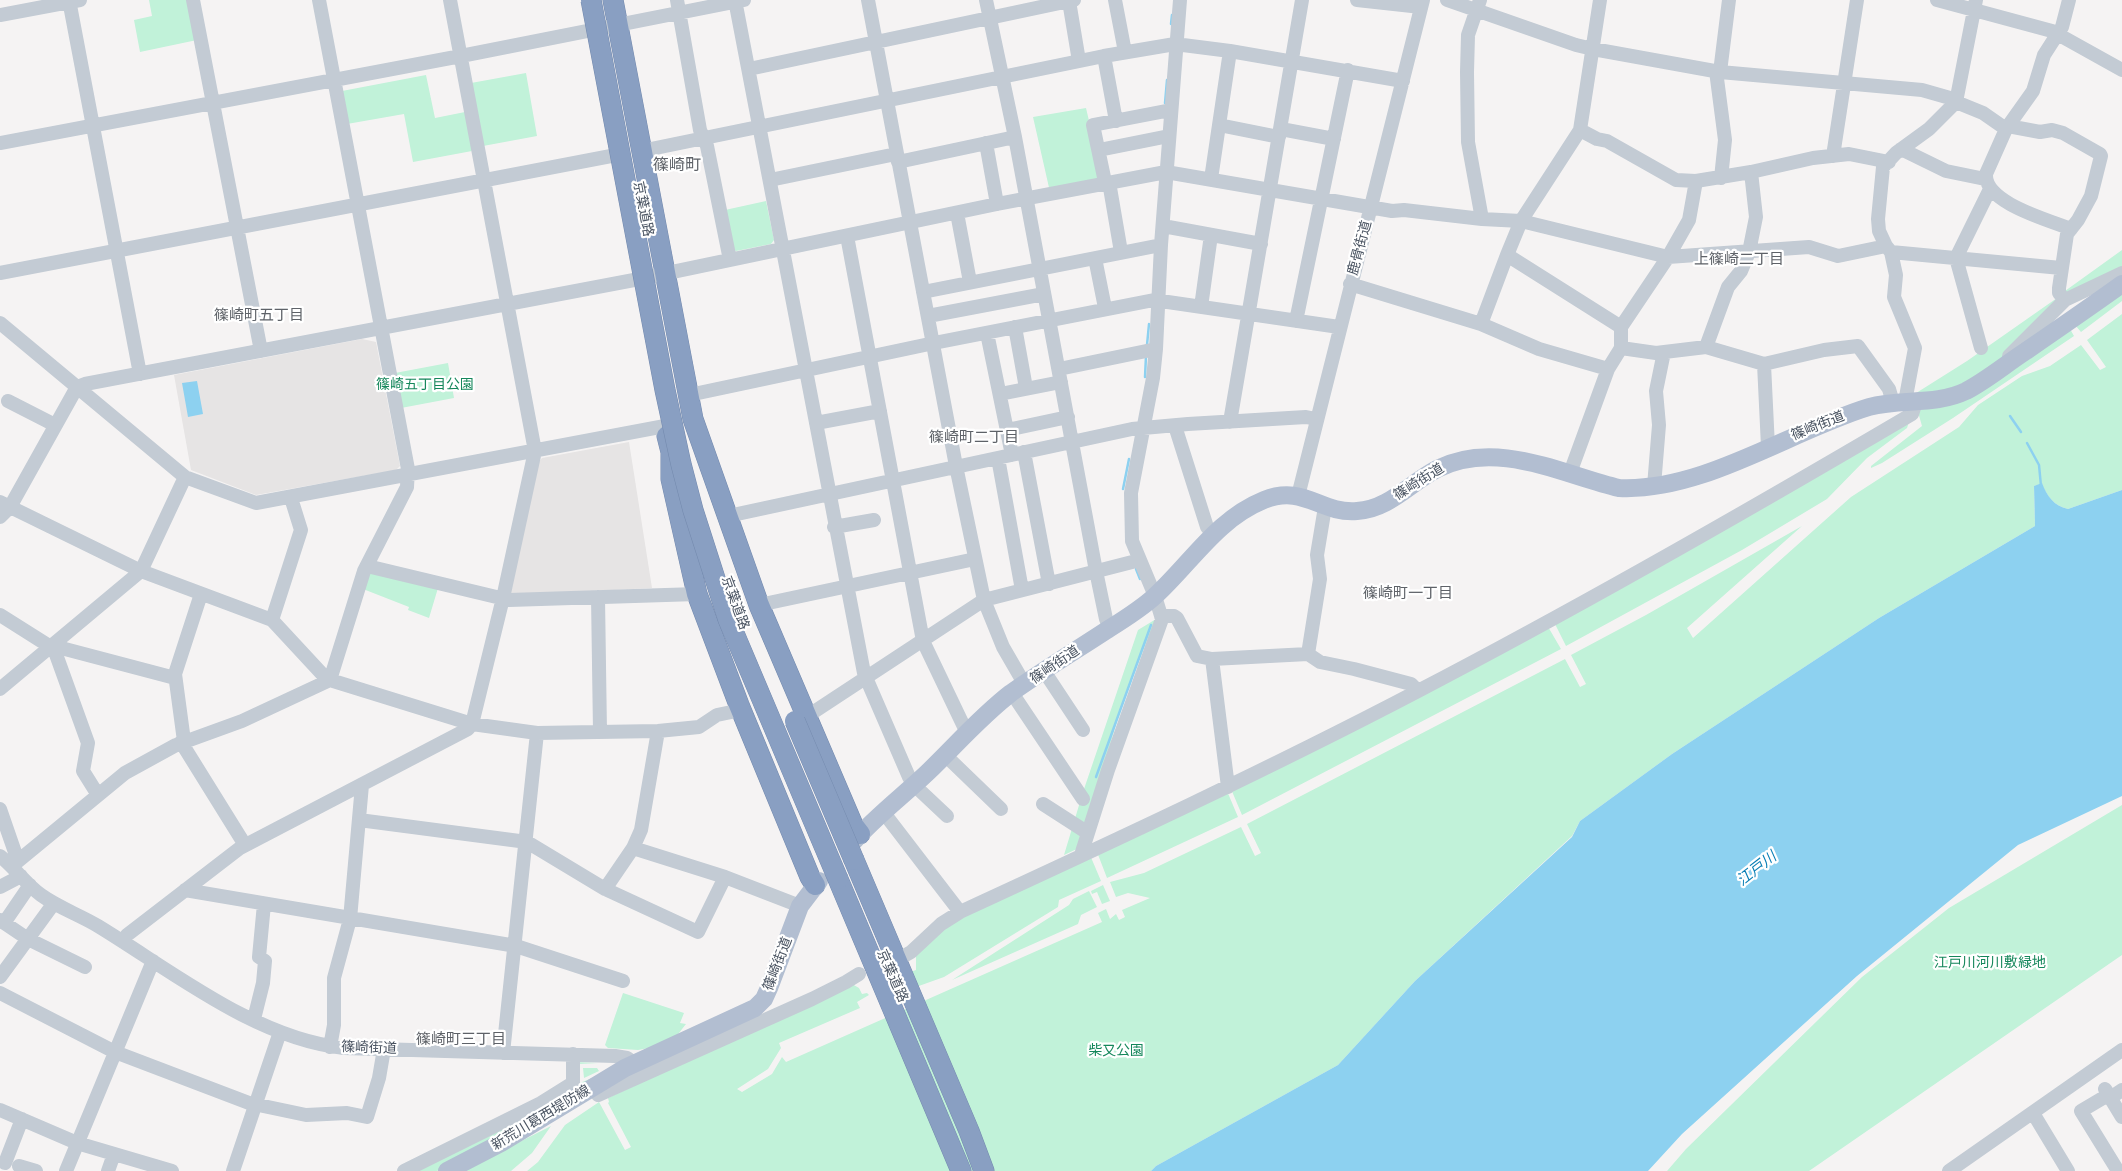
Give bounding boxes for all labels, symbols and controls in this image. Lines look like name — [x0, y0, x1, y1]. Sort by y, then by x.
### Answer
district label: 篠崎町 — [653, 156, 701, 176]
street label: 京葉道路 — [629, 180, 657, 238]
street label: 鹿骨街道 — [1345, 219, 1375, 277]
district label: 上篠崎二丁目 — [1694, 251, 1784, 269]
district label: 篠崎町五丁目 — [214, 307, 304, 325]
park label: 篠崎五丁目公園 — [376, 377, 474, 393]
street label: 篠崎街道 — [1789, 408, 1847, 444]
district label: 篠崎町二丁目 — [929, 429, 1019, 447]
street label: 篠崎街道 — [1391, 460, 1447, 504]
street label: 京葉道路 — [718, 574, 752, 632]
district label: 篠崎町一丁目 — [1363, 585, 1453, 603]
street label: 篠崎街道 — [1027, 642, 1083, 688]
water label: 江戸川 — [1734, 848, 1780, 890]
street label: 篠崎街道 — [760, 935, 796, 993]
street label: 京葉道路 — [873, 947, 911, 1005]
park label: 江戸川河川敷緑地 — [1934, 955, 2046, 971]
district label: 篠崎町三丁目 — [416, 1031, 506, 1049]
street label: 篠崎街道 — [341, 1039, 397, 1057]
park label: 柴又公園 — [1088, 1043, 1144, 1059]
street label: 新荒川葛西堤防線 — [489, 1082, 593, 1154]

